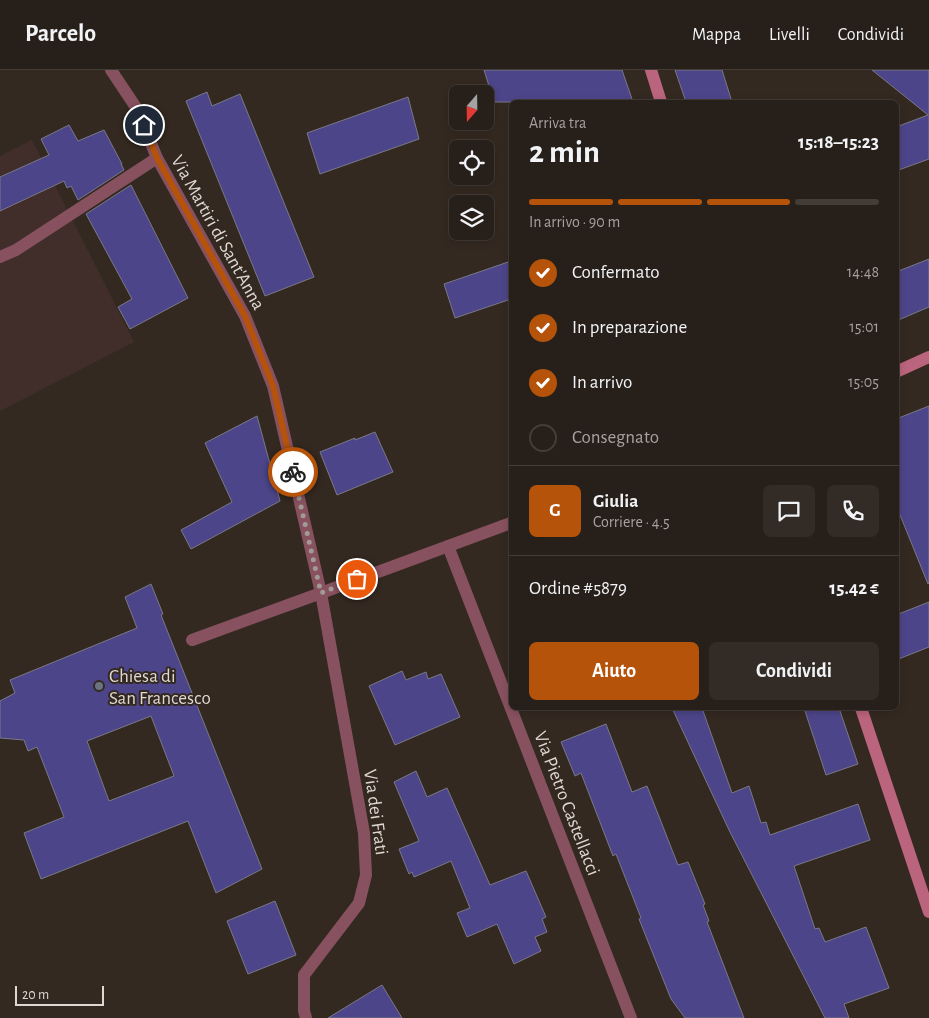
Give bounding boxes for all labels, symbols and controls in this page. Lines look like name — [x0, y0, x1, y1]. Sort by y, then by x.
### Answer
text: Parcelo — [25, 22, 96, 46]
text: Mappa — [692, 26, 741, 44]
text: Livelli — [769, 26, 810, 44]
text: Condividi — [838, 26, 904, 44]
north arrow — [449, 85, 494, 130]
map controls — [449, 85, 494, 240]
pin — [123, 104, 165, 146]
icon: home — [130, 111, 158, 139]
text: Arriva tra — [529, 115, 586, 131]
text: 15:18–15:23 — [798, 133, 879, 152]
text: 2 min — [529, 136, 600, 168]
button: locate — [449, 140, 494, 185]
street label: Via Martiri di Sant'Anna — [167, 152, 268, 313]
button: layers — [449, 195, 494, 240]
text: In arrivo · 90 m — [529, 214, 620, 230]
icon: check — [529, 259, 557, 287]
text: Confermato — [572, 263, 660, 282]
text: 14:48 — [847, 264, 879, 280]
icon: check — [529, 314, 557, 342]
text: In preparazione — [572, 318, 687, 337]
text: 15:01 — [849, 319, 879, 335]
icon: check — [529, 369, 557, 397]
text: In arrivo — [572, 373, 632, 392]
text: 15:05 — [848, 374, 879, 390]
text: Consegnato — [572, 428, 659, 447]
courier — [268, 447, 318, 497]
icon: bike — [279, 458, 307, 486]
button: chat — [763, 485, 815, 537]
button: phone — [827, 485, 879, 537]
text: Giulia — [593, 492, 638, 511]
text: G — [549, 501, 561, 520]
text: Corriere · 4.5 — [593, 514, 670, 530]
pin — [336, 558, 378, 600]
icon: bag — [343, 565, 371, 593]
text: Ordine #5879 — [529, 579, 627, 598]
text: 15.42 € — [829, 579, 879, 598]
button: Aiuto — [529, 642, 699, 700]
button: Condividi — [709, 642, 879, 700]
place label: Chiesa di San Francesco — [109, 667, 211, 708]
marker: Chiesa di San Francesco — [93, 680, 105, 692]
street label: Via Pietro Castellacci — [530, 729, 603, 878]
street label: Via dei Frati — [360, 768, 391, 856]
scale bar — [15, 983, 104, 1006]
text: 20 m — [22, 988, 49, 1002]

